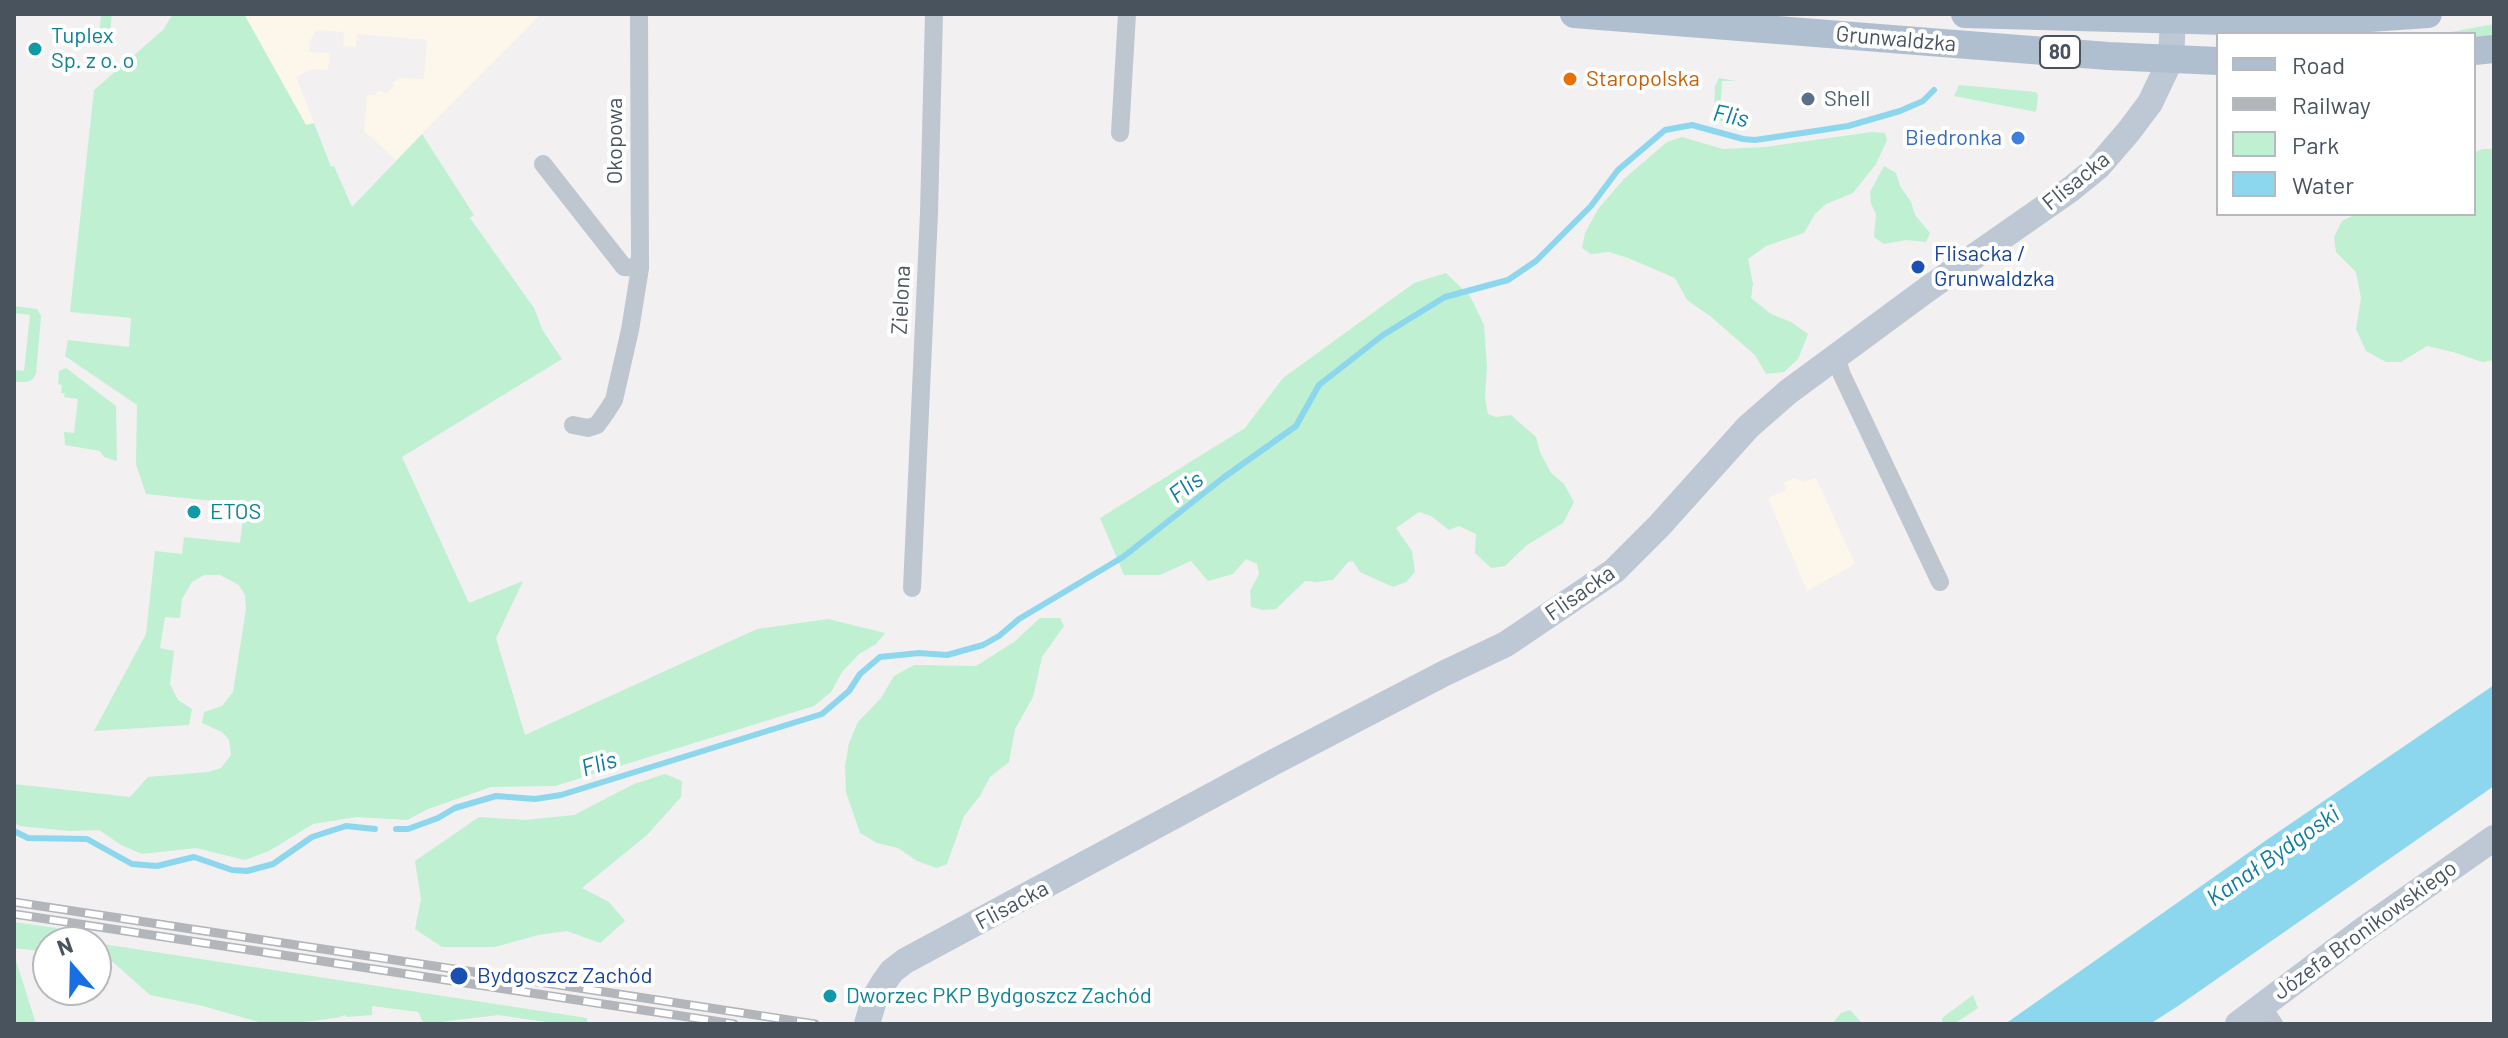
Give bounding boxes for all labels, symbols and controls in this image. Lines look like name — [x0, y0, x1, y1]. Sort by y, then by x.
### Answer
street label: Grunwaldzka — [1835, 21, 1957, 57]
place label: Tuplex Sp. z o. o — [51, 23, 135, 74]
legend — [2216, 32, 2476, 216]
road number: 80 — [2040, 36, 2080, 68]
marker: Tuplex Sp. z o. o — [26, 40, 44, 58]
text: Road — [2292, 50, 2345, 79]
place label: Staropolska — [1586, 66, 1700, 92]
marker: Staropolska — [1561, 70, 1579, 88]
place label: Shell — [1824, 86, 1870, 112]
marker: Shell — [1799, 90, 1817, 108]
text: Railway — [2292, 90, 2371, 119]
street label: Okopowa — [602, 98, 628, 184]
water label: Flis — [1711, 98, 1751, 134]
place label: Biedronka — [1905, 125, 2002, 151]
marker: Biedronka — [2009, 129, 2027, 147]
text: Park — [2292, 130, 2339, 159]
street label: Flisacka — [2037, 146, 2115, 216]
text: Water — [2292, 170, 2354, 199]
place label: Flisacka / Grunwaldzka — [1934, 241, 2055, 292]
marker: Flisacka / Grunwaldzka — [1909, 258, 1927, 276]
street label: Zielona — [886, 265, 916, 335]
water label: Flis — [1163, 465, 1209, 509]
place label: ETOS — [210, 499, 261, 525]
marker: ETOS — [185, 503, 203, 521]
street label: Flisacka — [1540, 560, 1620, 626]
water label: Flis — [578, 745, 620, 783]
water label: Kanał Bydgoski — [2201, 799, 2345, 913]
street label: Józefa Bronikowskiego — [2268, 855, 2462, 1005]
street label: Flisacka — [971, 875, 1053, 935]
north arrow — [32, 926, 112, 1006]
text: N — [53, 931, 76, 960]
place label: Bydgoszcz Zachód — [477, 963, 653, 989]
marker: Bydgoszcz Zachód — [448, 965, 470, 987]
place label: Dworzec PKP Bydgoszcz Zachód — [846, 983, 1152, 1009]
marker: Dworzec PKP Bydgoszcz Zachód — [821, 987, 839, 1005]

